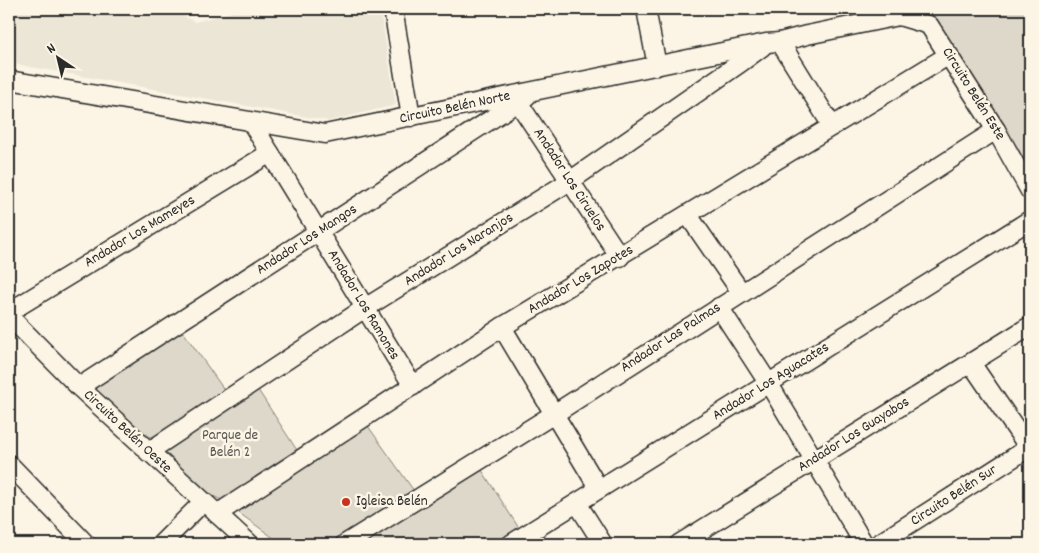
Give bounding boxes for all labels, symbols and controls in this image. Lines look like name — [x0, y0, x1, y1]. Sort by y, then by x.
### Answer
north arrow — [32, 32, 82, 82]
text: N — [43, 39, 60, 59]
street label: Circuito Belén Este — [936, 43, 1011, 145]
street label: Circuito Belén Norte — [398, 85, 513, 130]
street label: Andador Los Ciruelos — [527, 124, 611, 236]
street label: Andador Los Mameyes — [80, 190, 200, 274]
street label: Andador Los Mangos — [252, 199, 362, 281]
street label: Andador Los Naranjos — [400, 207, 518, 293]
street label: Andador Los Zapotes — [524, 240, 638, 320]
street label: Andador Los Ramones — [321, 245, 405, 365]
street label: Andador Las Palmas — [616, 297, 726, 379]
street label: Andador Los Aguacates — [708, 337, 834, 427]
street label: Circuito Belén Oeste — [78, 385, 177, 479]
street label: Andador Los Guayabos — [794, 392, 914, 478]
park label: Parque de Belén 2 — [202, 425, 259, 464]
street label: Circuito Belén Sur — [906, 459, 1002, 532]
place label: Igleisa Belén — [356, 491, 428, 513]
marker: Igleisa Belén — [340, 496, 352, 508]

